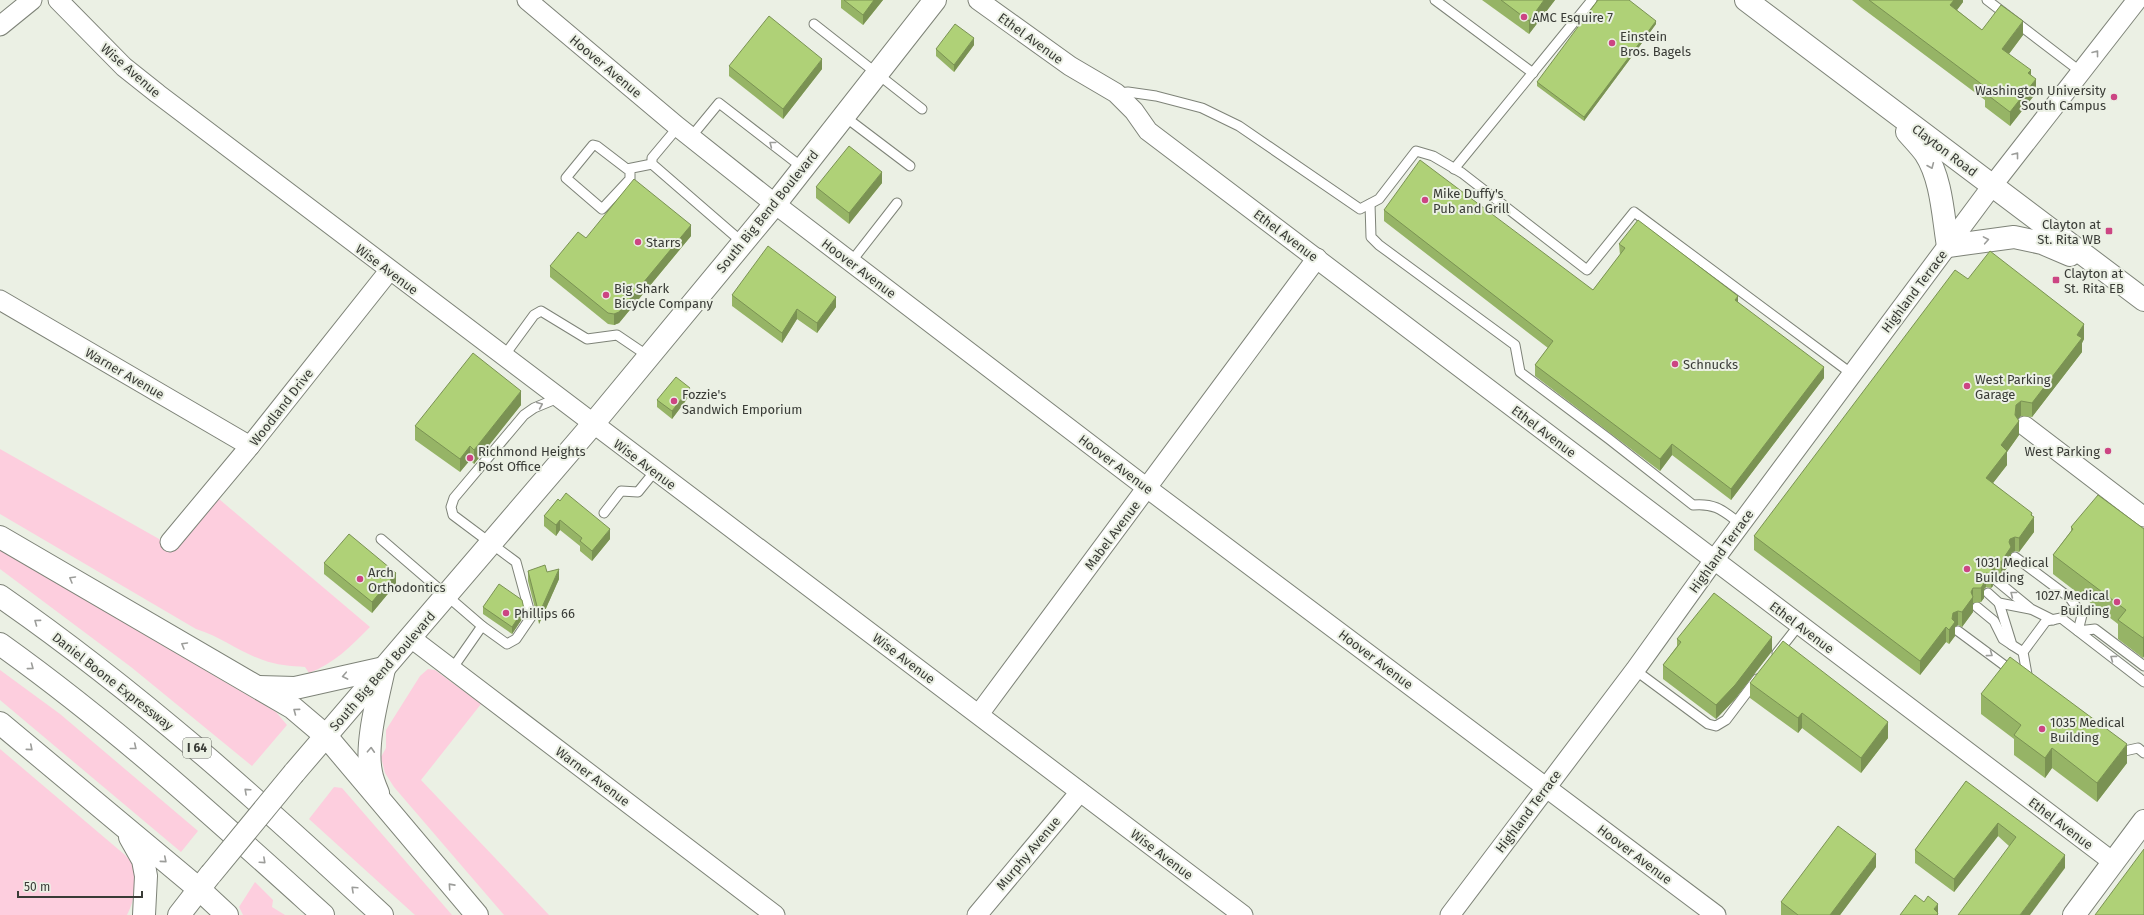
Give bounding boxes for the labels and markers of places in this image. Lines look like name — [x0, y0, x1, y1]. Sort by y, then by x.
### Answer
place label: AMC Esquire 7 — [1532, 10, 1613, 25]
marker: AMC Esquire 7 — [1519, 12, 1529, 22]
place label: Einstein Bros. Bagels — [1620, 29, 1691, 59]
marker: Einstein Bros. Bagels — [1607, 38, 1617, 48]
place label: Washington University South Campus — [1975, 83, 2107, 113]
marker: Washington University South Campus — [2109, 92, 2119, 102]
place label: Mike Duffy's Pub and Grill — [1433, 186, 1510, 216]
marker: Mike Duffy's Pub and Grill — [1420, 195, 1430, 205]
place label: Clayton at St. Rita WB — [2037, 217, 2101, 247]
marker: Clayton at St. Rita WB — [2104, 226, 2114, 236]
place label: Starrs — [646, 235, 681, 250]
marker: Starrs — [633, 237, 643, 247]
place label: Clayton at St. Rita EB — [2064, 266, 2124, 296]
marker: Clayton at St. Rita EB — [2051, 275, 2061, 285]
place label: Big Shark Bicycle Company — [614, 281, 714, 311]
marker: Big Shark Bicycle Company — [601, 290, 611, 300]
place label: Schnucks — [1683, 357, 1738, 372]
marker: Schnucks — [1670, 359, 1680, 369]
place label: West Parking Garage — [1975, 372, 2051, 402]
marker: West Parking Garage — [1962, 381, 1972, 391]
place label: Fozzie's Sandwich Emporium — [682, 387, 802, 417]
marker: Fozzie's Sandwich Emporium — [669, 396, 679, 406]
place label: Richmond Heights Post Office — [478, 444, 586, 474]
place label: West Parking — [2024, 444, 2100, 459]
marker: West Parking — [2103, 446, 2113, 456]
marker: Richmond Heights Post Office — [465, 453, 475, 463]
place label: 1031 Medical Building — [1975, 555, 2049, 585]
marker: 1031 Medical Building — [1962, 564, 1972, 574]
place label: Arch Orthodontics — [368, 565, 446, 595]
marker: Arch Orthodontics — [355, 574, 365, 584]
place label: 1027 Medical Building — [2035, 588, 2109, 618]
marker: 1027 Medical Building — [2112, 597, 2122, 607]
place label: Phillips 66 — [514, 606, 575, 621]
marker: Phillips 66 — [501, 608, 511, 618]
place label: 1035 Medical Building — [2050, 715, 2125, 745]
marker: 1035 Medical Building — [2037, 724, 2047, 734]

